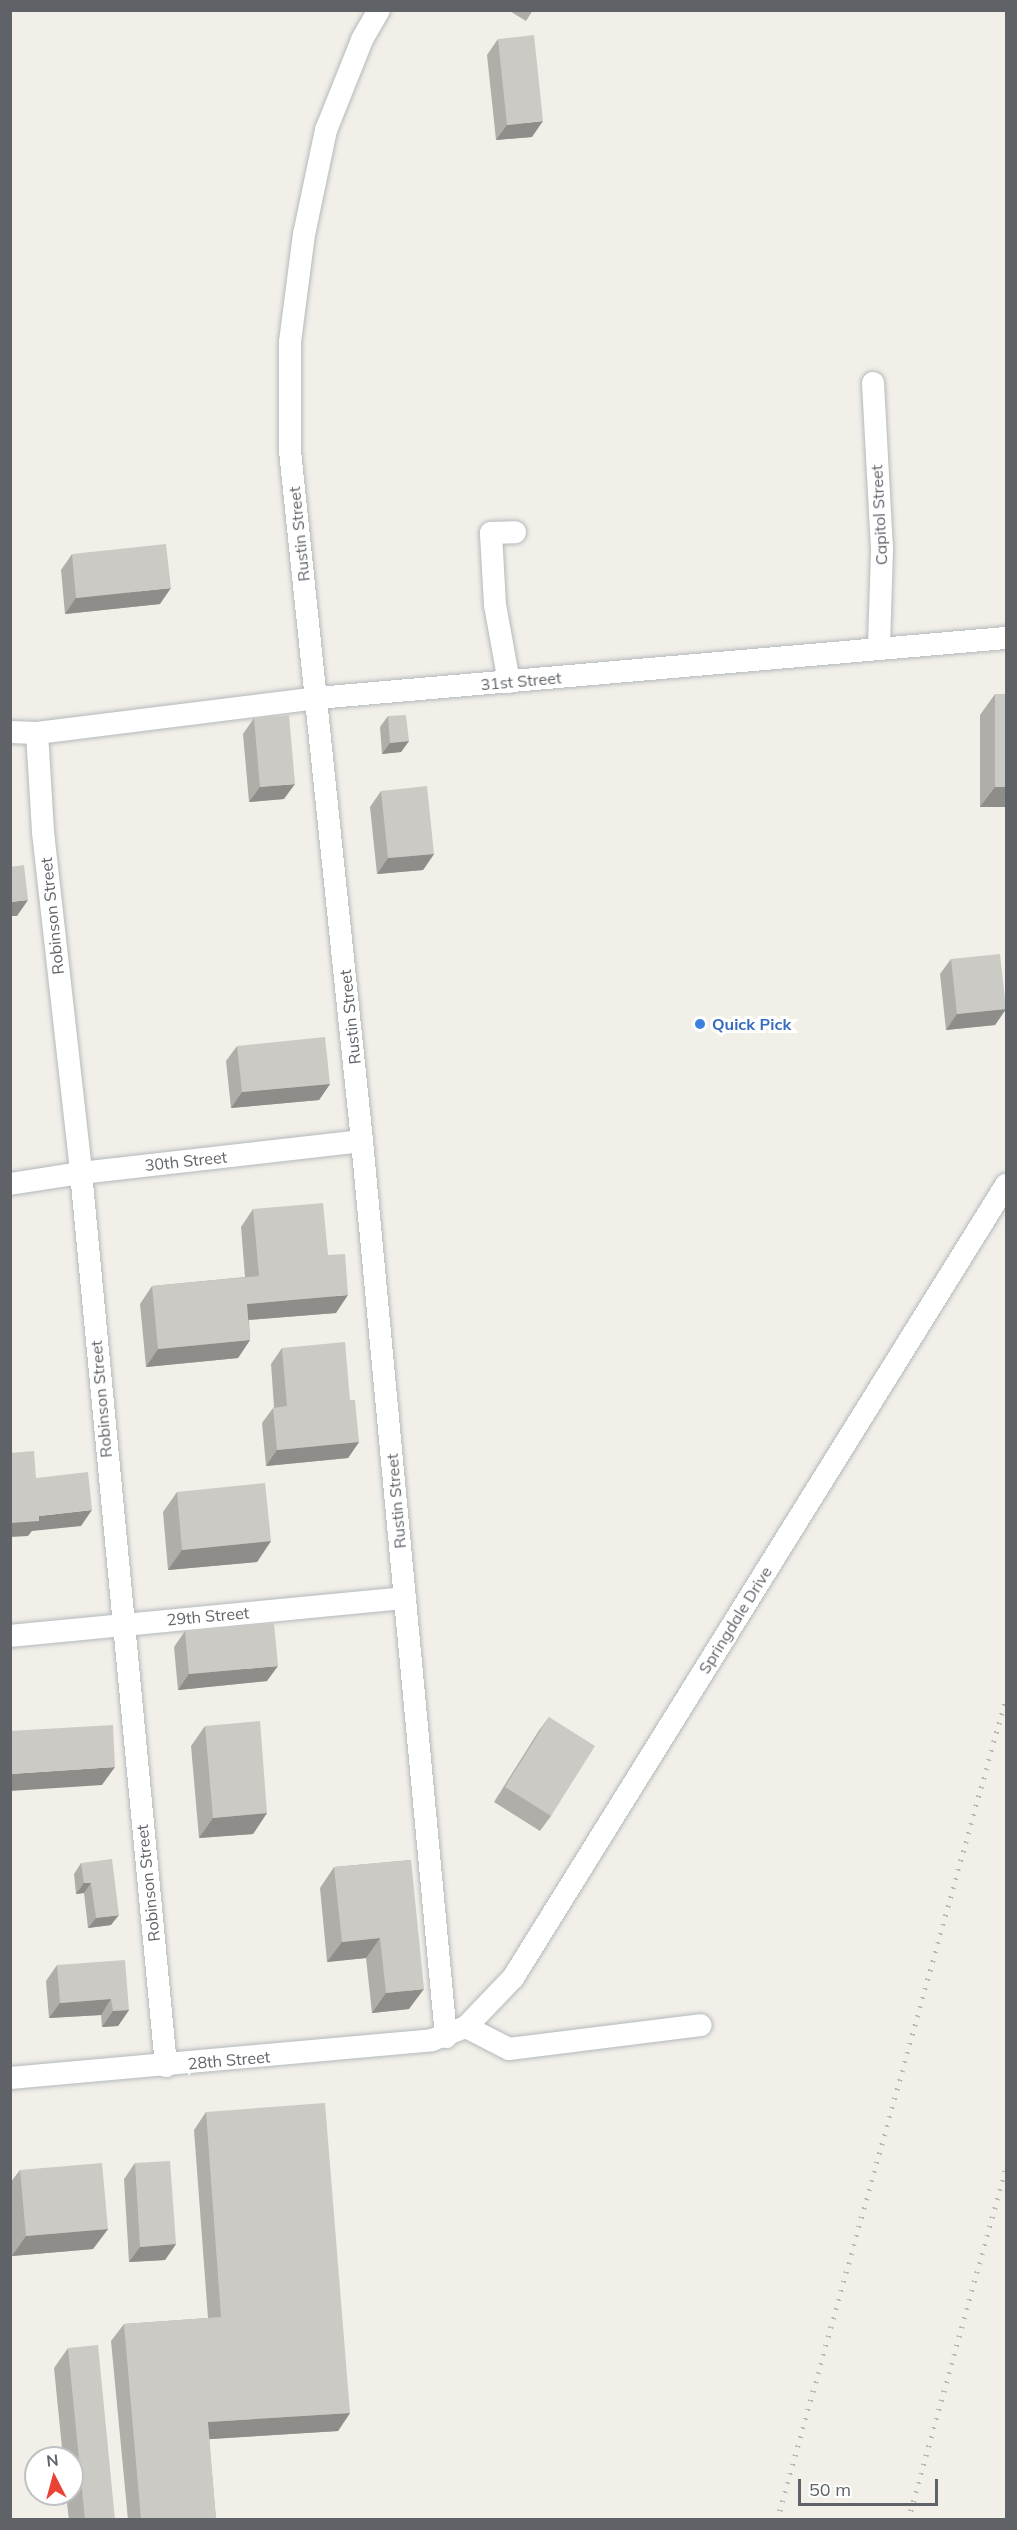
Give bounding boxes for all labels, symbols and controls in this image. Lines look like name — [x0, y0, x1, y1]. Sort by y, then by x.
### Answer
street label: Capitol Street — [867, 464, 891, 566]
street label: Rustin Street — [284, 486, 314, 582]
street label: 31st Street — [480, 668, 562, 694]
street label: Robinson Street — [36, 856, 68, 976]
street label: Rustin Street — [335, 969, 365, 1065]
place label: Quick Pick — [712, 1014, 791, 1034]
marker: Quick Pick — [693, 1017, 707, 1031]
street label: 30th Street — [144, 1147, 228, 1175]
street label: Robinson Street — [86, 1340, 116, 1458]
street label: Rustin Street — [382, 1453, 410, 1549]
street label: Springdale Drive — [694, 1563, 776, 1677]
street label: 29th Street — [166, 1603, 250, 1629]
street label: Robinson Street — [132, 1823, 164, 1943]
street label: 28th Street — [187, 2047, 271, 2073]
north arrow — [24, 2446, 84, 2506]
text: N — [45, 2450, 59, 2471]
scale bar — [801, 2467, 940, 2505]
text: 50 m — [809, 2478, 851, 2501]

